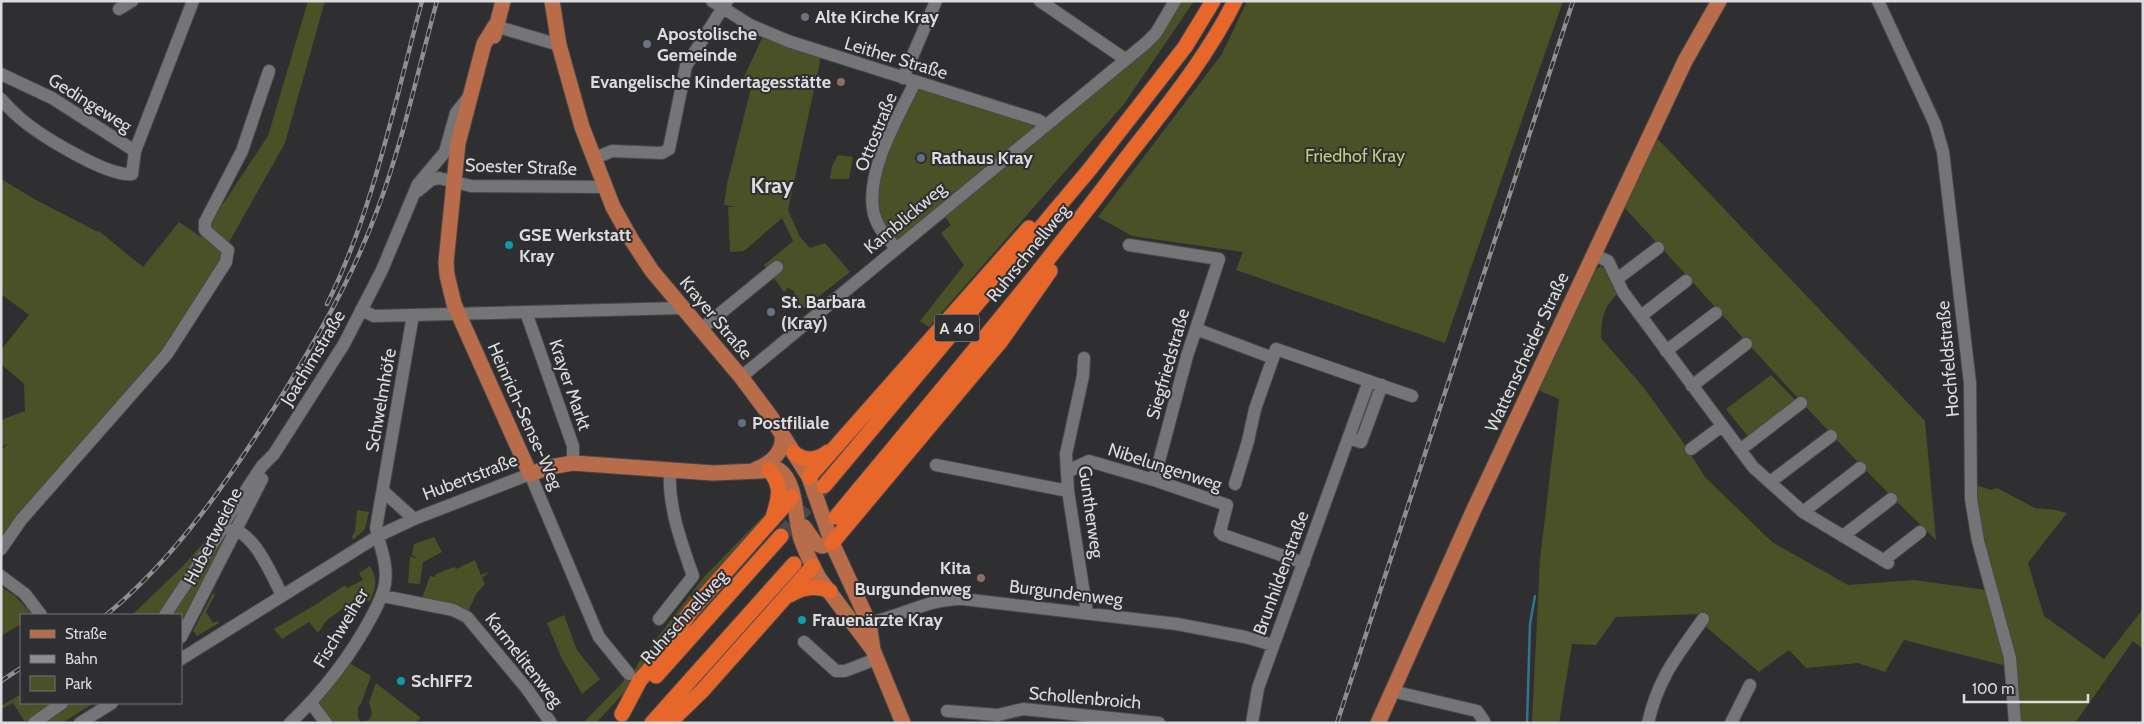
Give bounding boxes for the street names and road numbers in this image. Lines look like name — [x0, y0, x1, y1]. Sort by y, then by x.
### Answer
street label: Leither Straße — [842, 32, 950, 84]
street label: Gedingeweg — [44, 69, 137, 138]
street label: Ottostraße — [850, 89, 902, 175]
street label: Soester Straße — [465, 154, 577, 180]
street label: Kamblickweg — [860, 177, 951, 259]
street label: Ruhrschnellweg — [982, 199, 1075, 306]
street label: Wattenscheider Straße — [1480, 269, 1574, 435]
street label: Krayer Straße — [675, 272, 757, 364]
street label: Hochfeldstraße — [1932, 300, 1964, 418]
street label: Joachimstraße — [275, 306, 350, 411]
street label: Siegfriedstraße — [1142, 306, 1194, 422]
road number: A 40 — [934, 314, 980, 342]
street label: Krayer Markt — [544, 337, 596, 433]
street label: Heinrich-Sense-Weg — [483, 339, 568, 494]
street label: Schwelmhöfe — [361, 346, 401, 454]
street label: Nibelungenweg — [1105, 438, 1226, 496]
street label: Hubertstraße — [419, 449, 521, 505]
street label: Guntherweg — [1074, 464, 1109, 561]
street label: Hubertweiche — [179, 484, 247, 588]
street label: Brunhildenstraße — [1248, 508, 1314, 638]
street label: Ruhrschnellweg — [636, 564, 733, 669]
street label: Burgundenweg — [1008, 575, 1125, 611]
street label: Fischweiher — [309, 584, 374, 672]
street label: Karmelitenweg — [480, 608, 568, 712]
street label: Schollenbroich — [1028, 682, 1142, 714]

